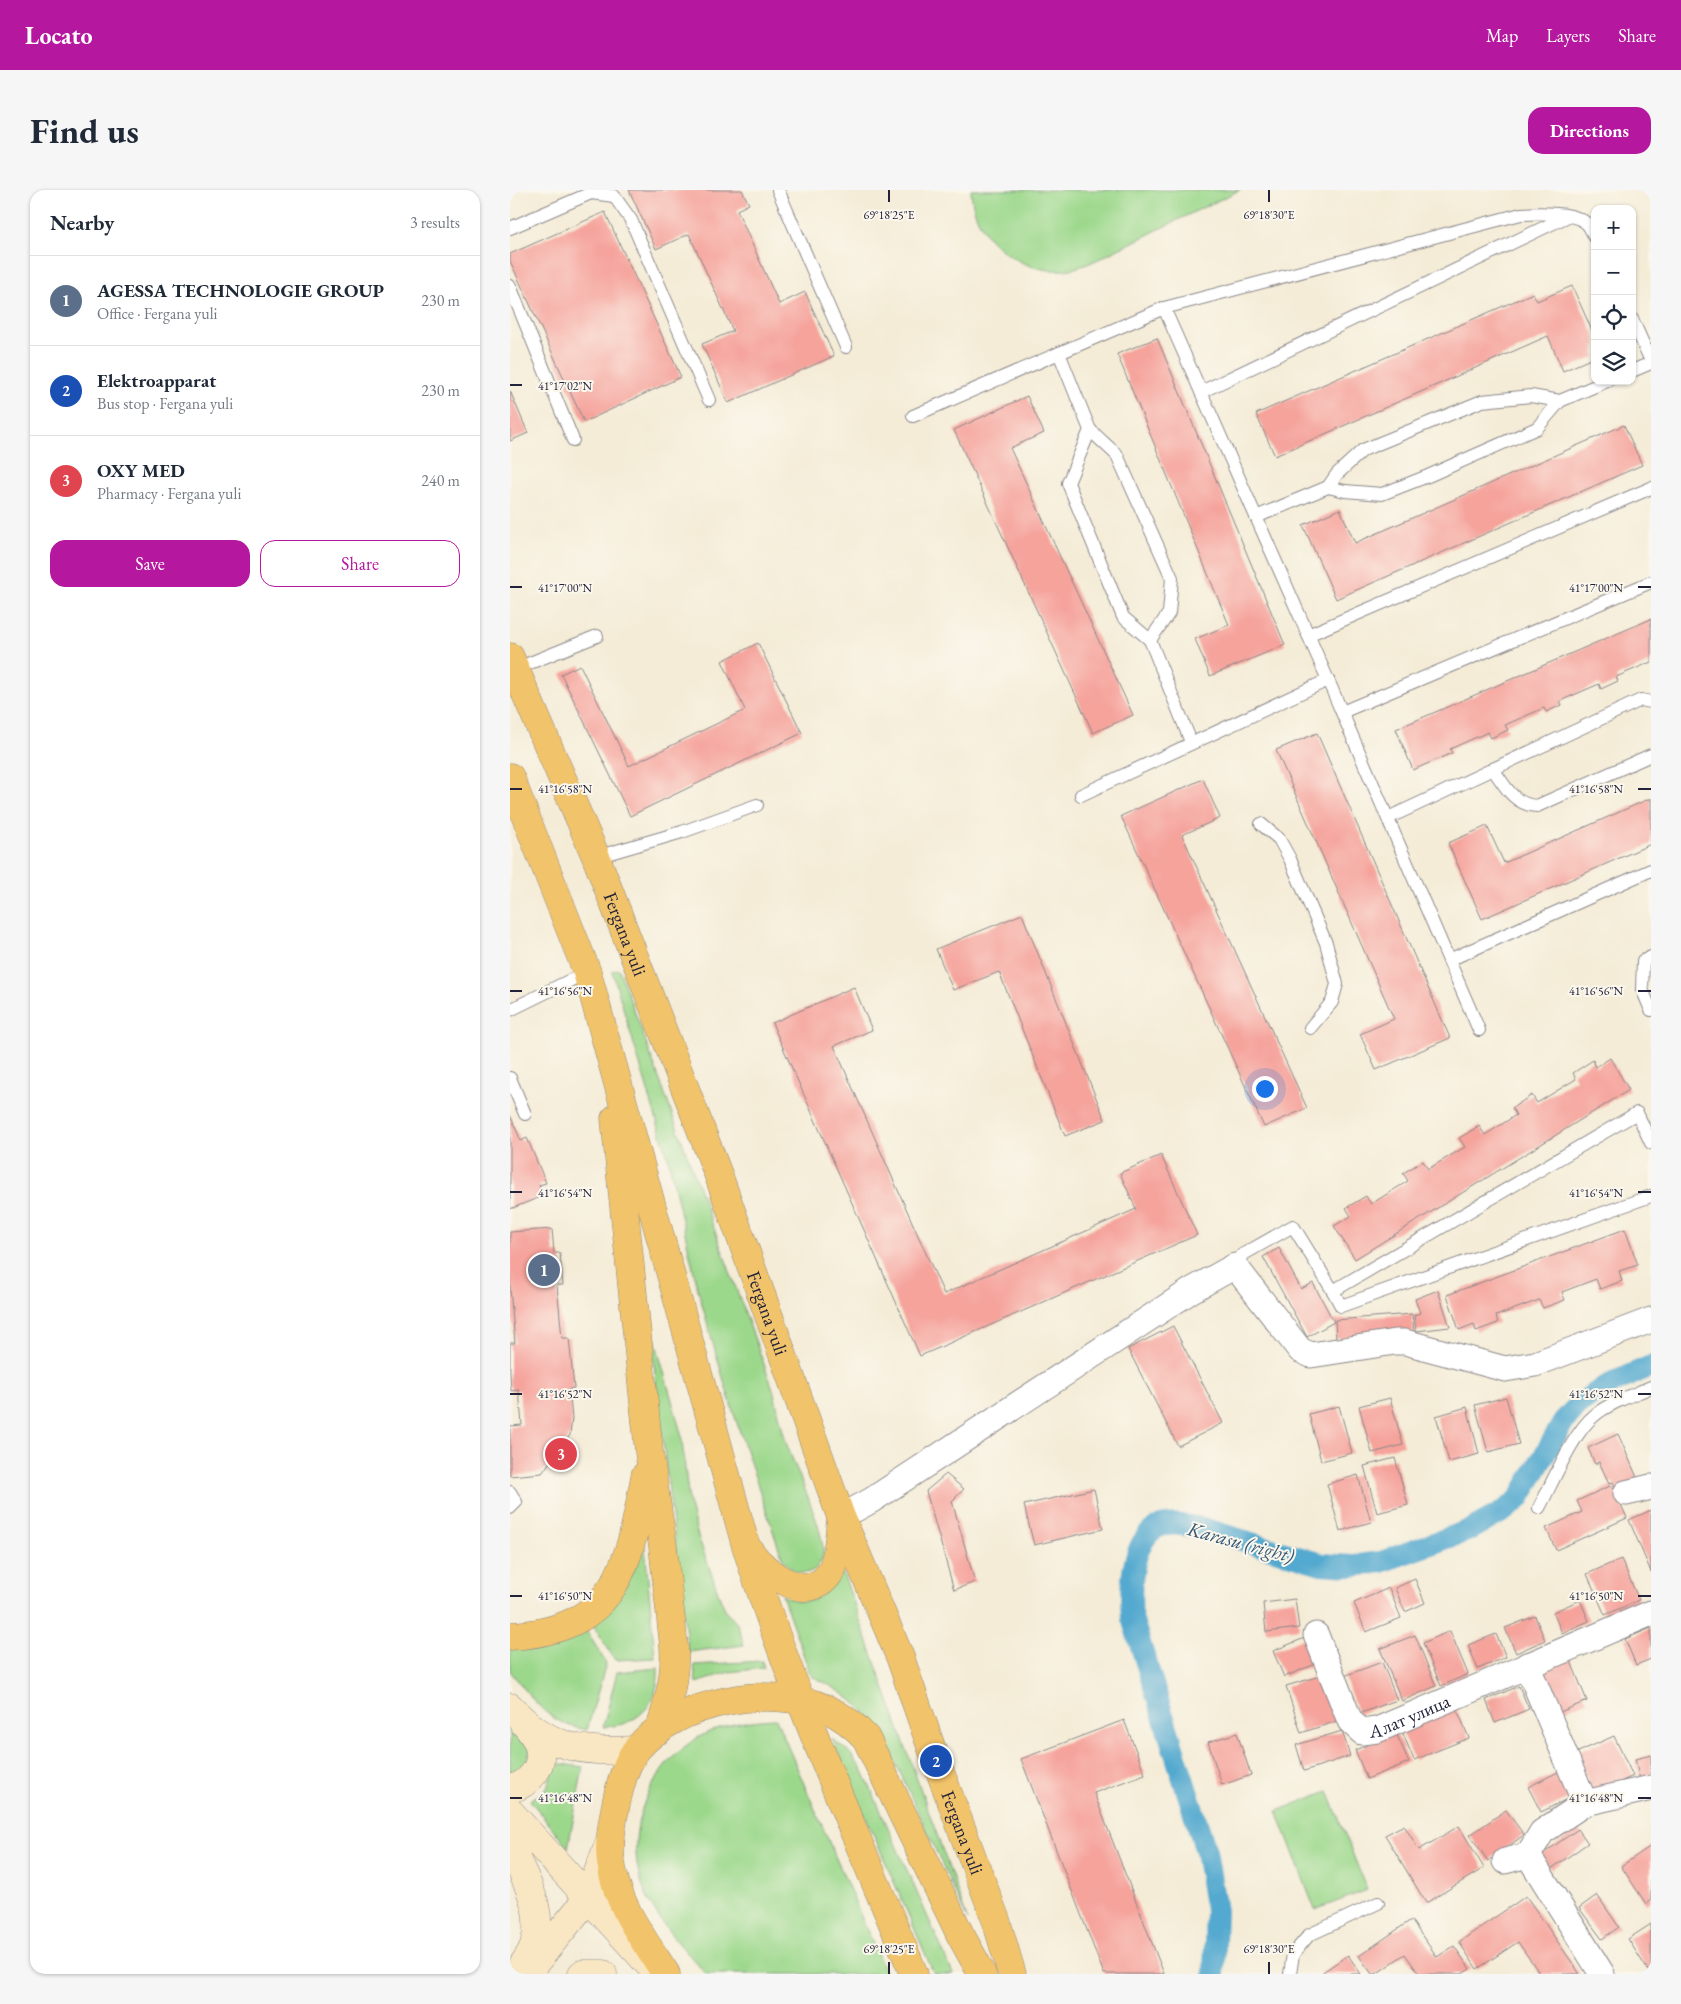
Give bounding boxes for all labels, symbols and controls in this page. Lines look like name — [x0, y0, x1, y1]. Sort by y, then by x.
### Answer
text: Locato — [25, 20, 93, 51]
text: Map — [1486, 24, 1518, 47]
text: Layers — [1546, 24, 1590, 47]
text: Share — [1618, 24, 1656, 47]
button: Directions — [1528, 107, 1651, 154]
text: Find us — [30, 108, 139, 153]
map controls — [1591, 205, 1636, 385]
button: + — [1591, 205, 1636, 250]
text: 69°18'25"E — [863, 207, 915, 223]
text: 69°18'30"E — [1243, 207, 1295, 223]
text: Nearby — [50, 209, 114, 236]
text: 3 results — [410, 212, 460, 233]
button: − — [1591, 250, 1636, 295]
text: AGESSA TECHNOLOGIE GROUP — [97, 278, 384, 303]
text: 1 — [62, 290, 70, 311]
text: 230 m — [421, 290, 460, 311]
button: locate — [1591, 295, 1636, 340]
text: Office · Fergana yuli — [97, 303, 218, 324]
button: layers — [1591, 340, 1636, 385]
text: Elektroapparat — [97, 368, 216, 393]
text: 41°17'02"N — [538, 378, 592, 394]
text: 2 — [62, 380, 70, 401]
text: 230 m — [421, 380, 460, 401]
text: Bus stop · Fergana yuli — [97, 393, 233, 414]
text: OXY MED — [97, 458, 185, 483]
text: 3 — [62, 470, 70, 491]
text: 240 m — [421, 470, 460, 491]
text: Pharmacy · Fergana yuli — [97, 483, 241, 504]
button: Save — [50, 540, 250, 587]
button: Share — [260, 540, 460, 587]
text: 41°17'00"N — [538, 580, 592, 596]
text: 41°17'00"N — [1569, 580, 1623, 596]
text: 41°16'58"N — [538, 781, 592, 797]
text: 41°16'58"N — [1569, 781, 1623, 797]
street label: Fergana yuli — [598, 889, 653, 980]
text: 41°16'56"N — [538, 983, 592, 999]
text: 41°16'56"N — [1569, 983, 1623, 999]
your location — [1252, 1076, 1278, 1102]
text: 41°16'54"N — [538, 1185, 592, 1201]
text: 41°16'54"N — [1569, 1185, 1623, 1201]
pin: 1 — [528, 1251, 560, 1289]
street label: Fergana yuli — [741, 1268, 794, 1359]
text: 41°16'52"N — [538, 1386, 592, 1402]
text: 41°16'52"N — [1569, 1386, 1623, 1402]
pin: 3 — [545, 1435, 577, 1473]
water label: Karasu (right) — [1184, 1515, 1298, 1569]
text: 41°16'50"N — [538, 1588, 592, 1604]
text: 41°16'50"N — [1569, 1588, 1623, 1604]
street label: Алат улица — [1367, 1688, 1454, 1744]
pin: 2 — [920, 1742, 952, 1780]
street label: Fergana yuli — [935, 1787, 990, 1878]
text: 41°16'48"N — [538, 1790, 592, 1806]
text: 41°16'48"N — [1569, 1790, 1623, 1806]
text: 69°18'25"E — [863, 1941, 915, 1957]
text: 69°18'30"E — [1243, 1941, 1295, 1957]

